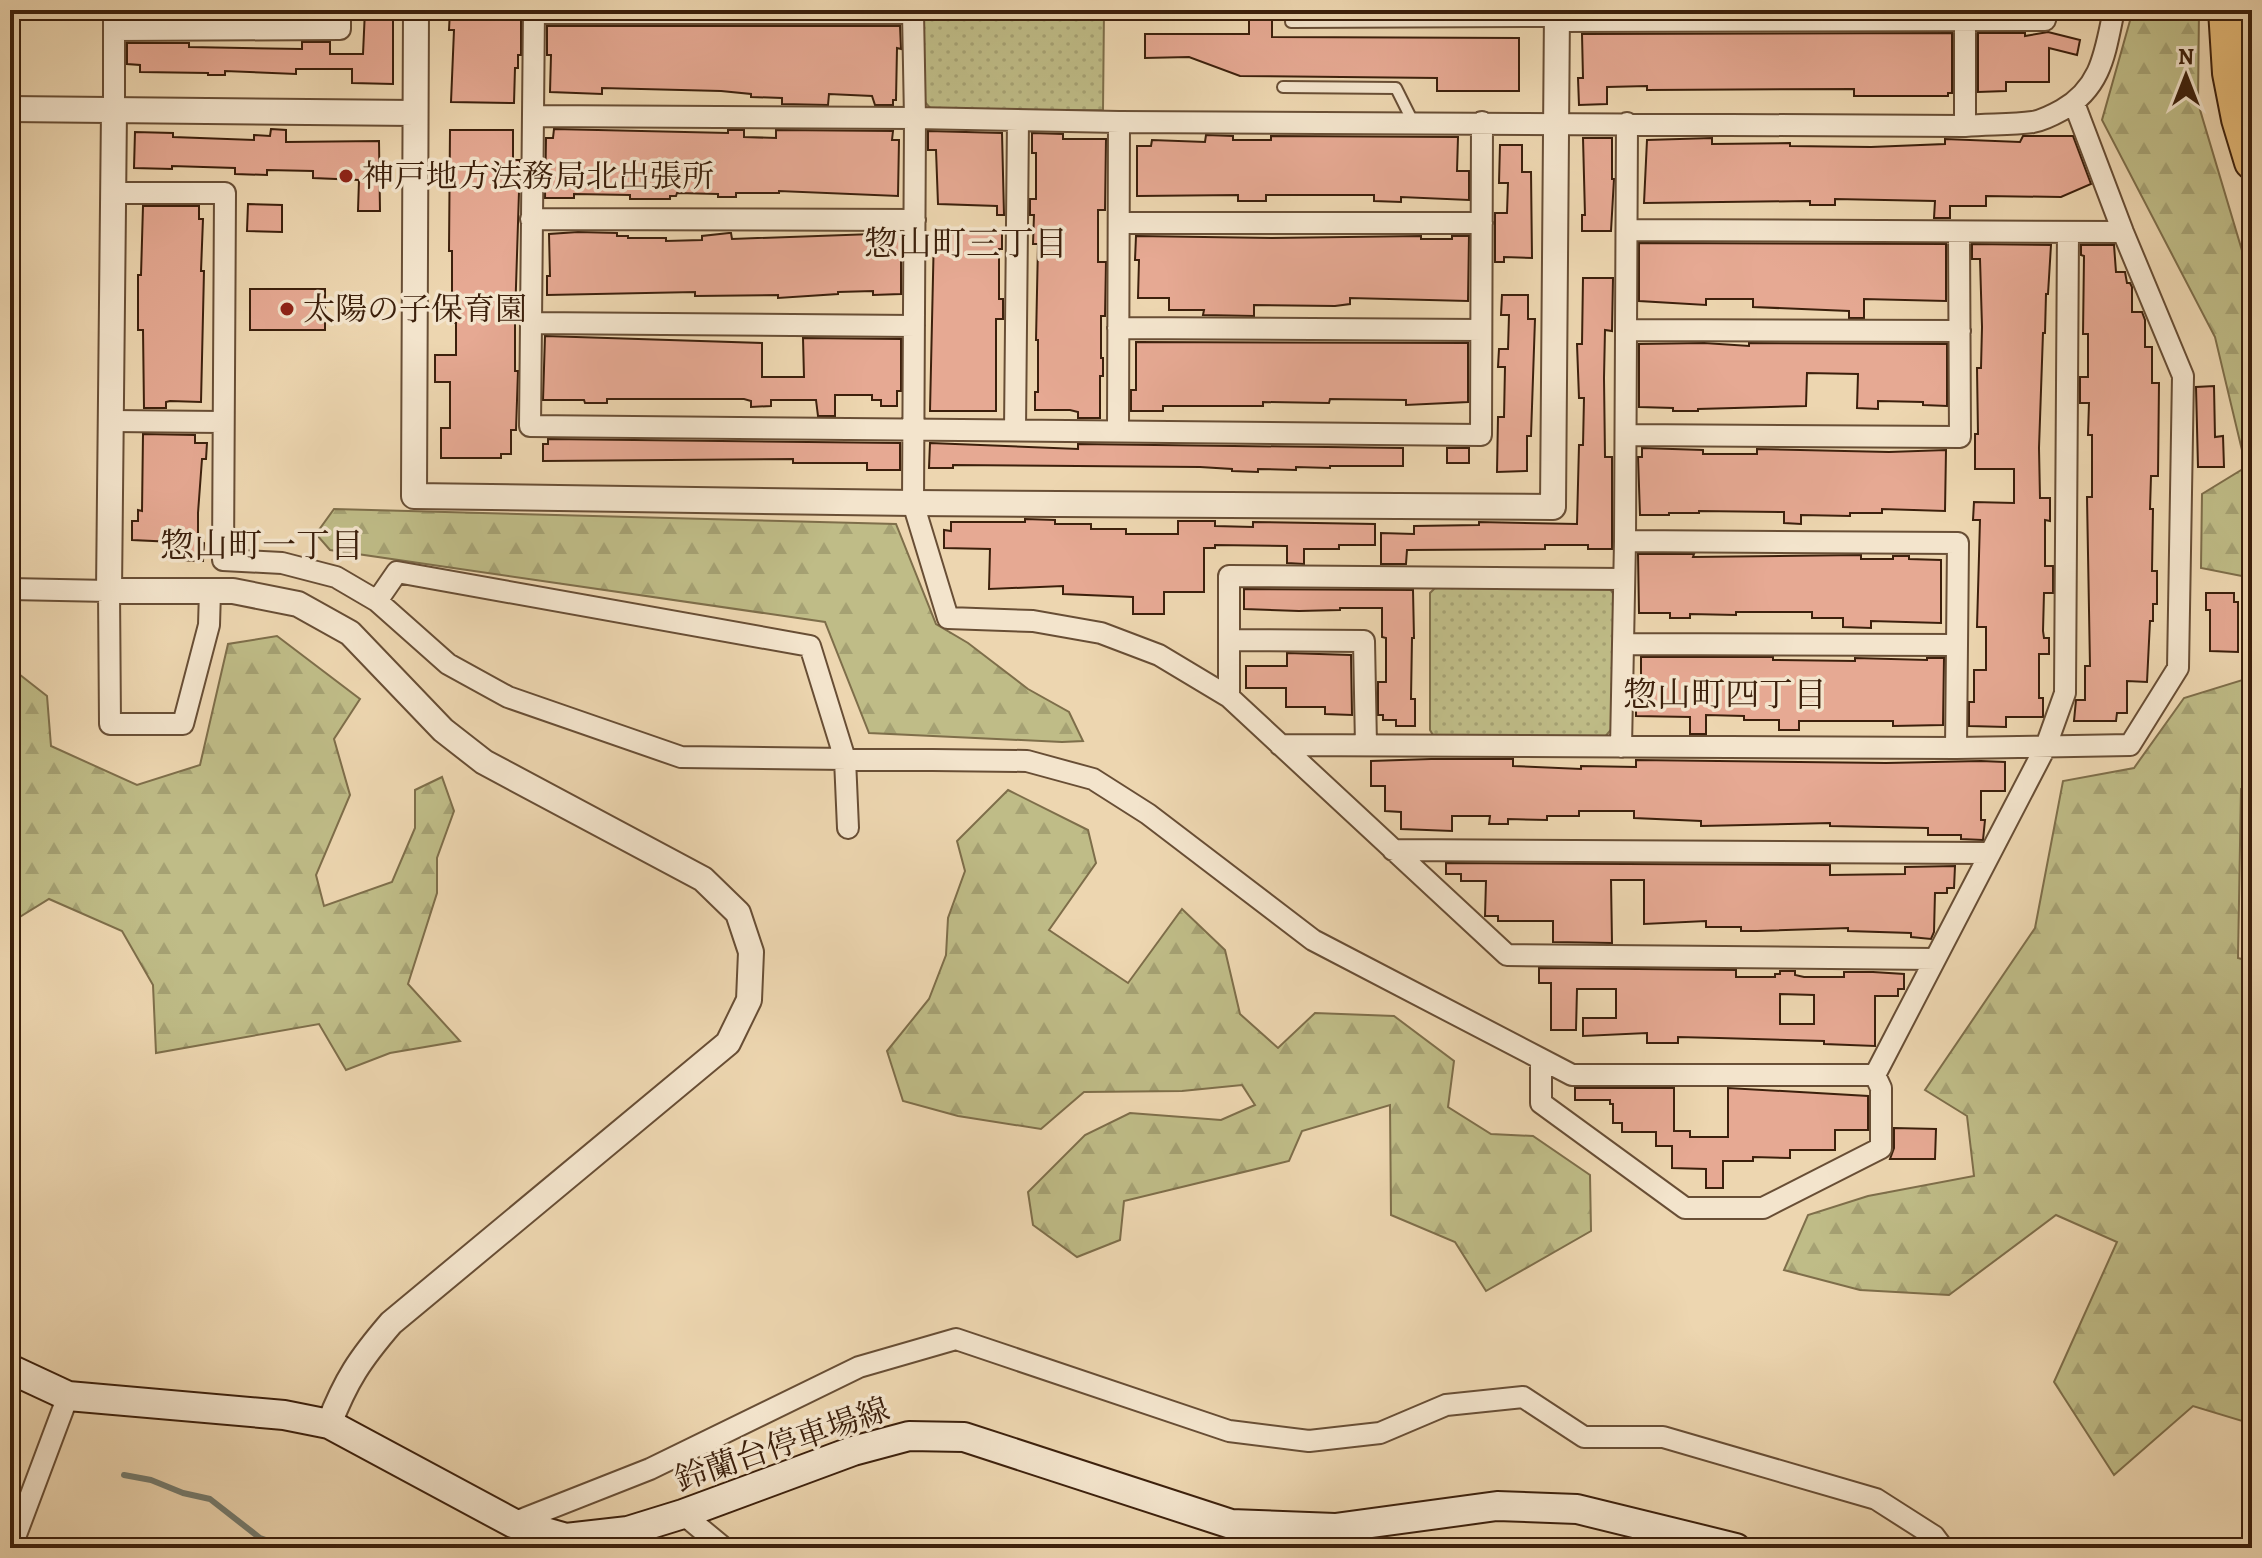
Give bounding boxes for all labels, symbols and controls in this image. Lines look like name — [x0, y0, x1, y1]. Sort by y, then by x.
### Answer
north arrow — [2146, 36, 2226, 116]
text: N — [2178, 42, 2194, 72]
place label: 神戸地方法務局北出張所 — [362, 154, 714, 198]
marker: 神戸地方法務局北出張所 — [337, 167, 355, 185]
district label: 惣山町三丁目 — [864, 220, 1068, 267]
place label: 太陽の子保育園 — [303, 287, 527, 331]
marker: 太陽の子保育園 — [278, 300, 296, 318]
district label: 惣山町一丁目 — [160, 522, 364, 569]
district label: 惣山町四丁目 — [1623, 671, 1827, 718]
street label: 鈴蘭台停車場線 — [669, 1387, 895, 1501]

